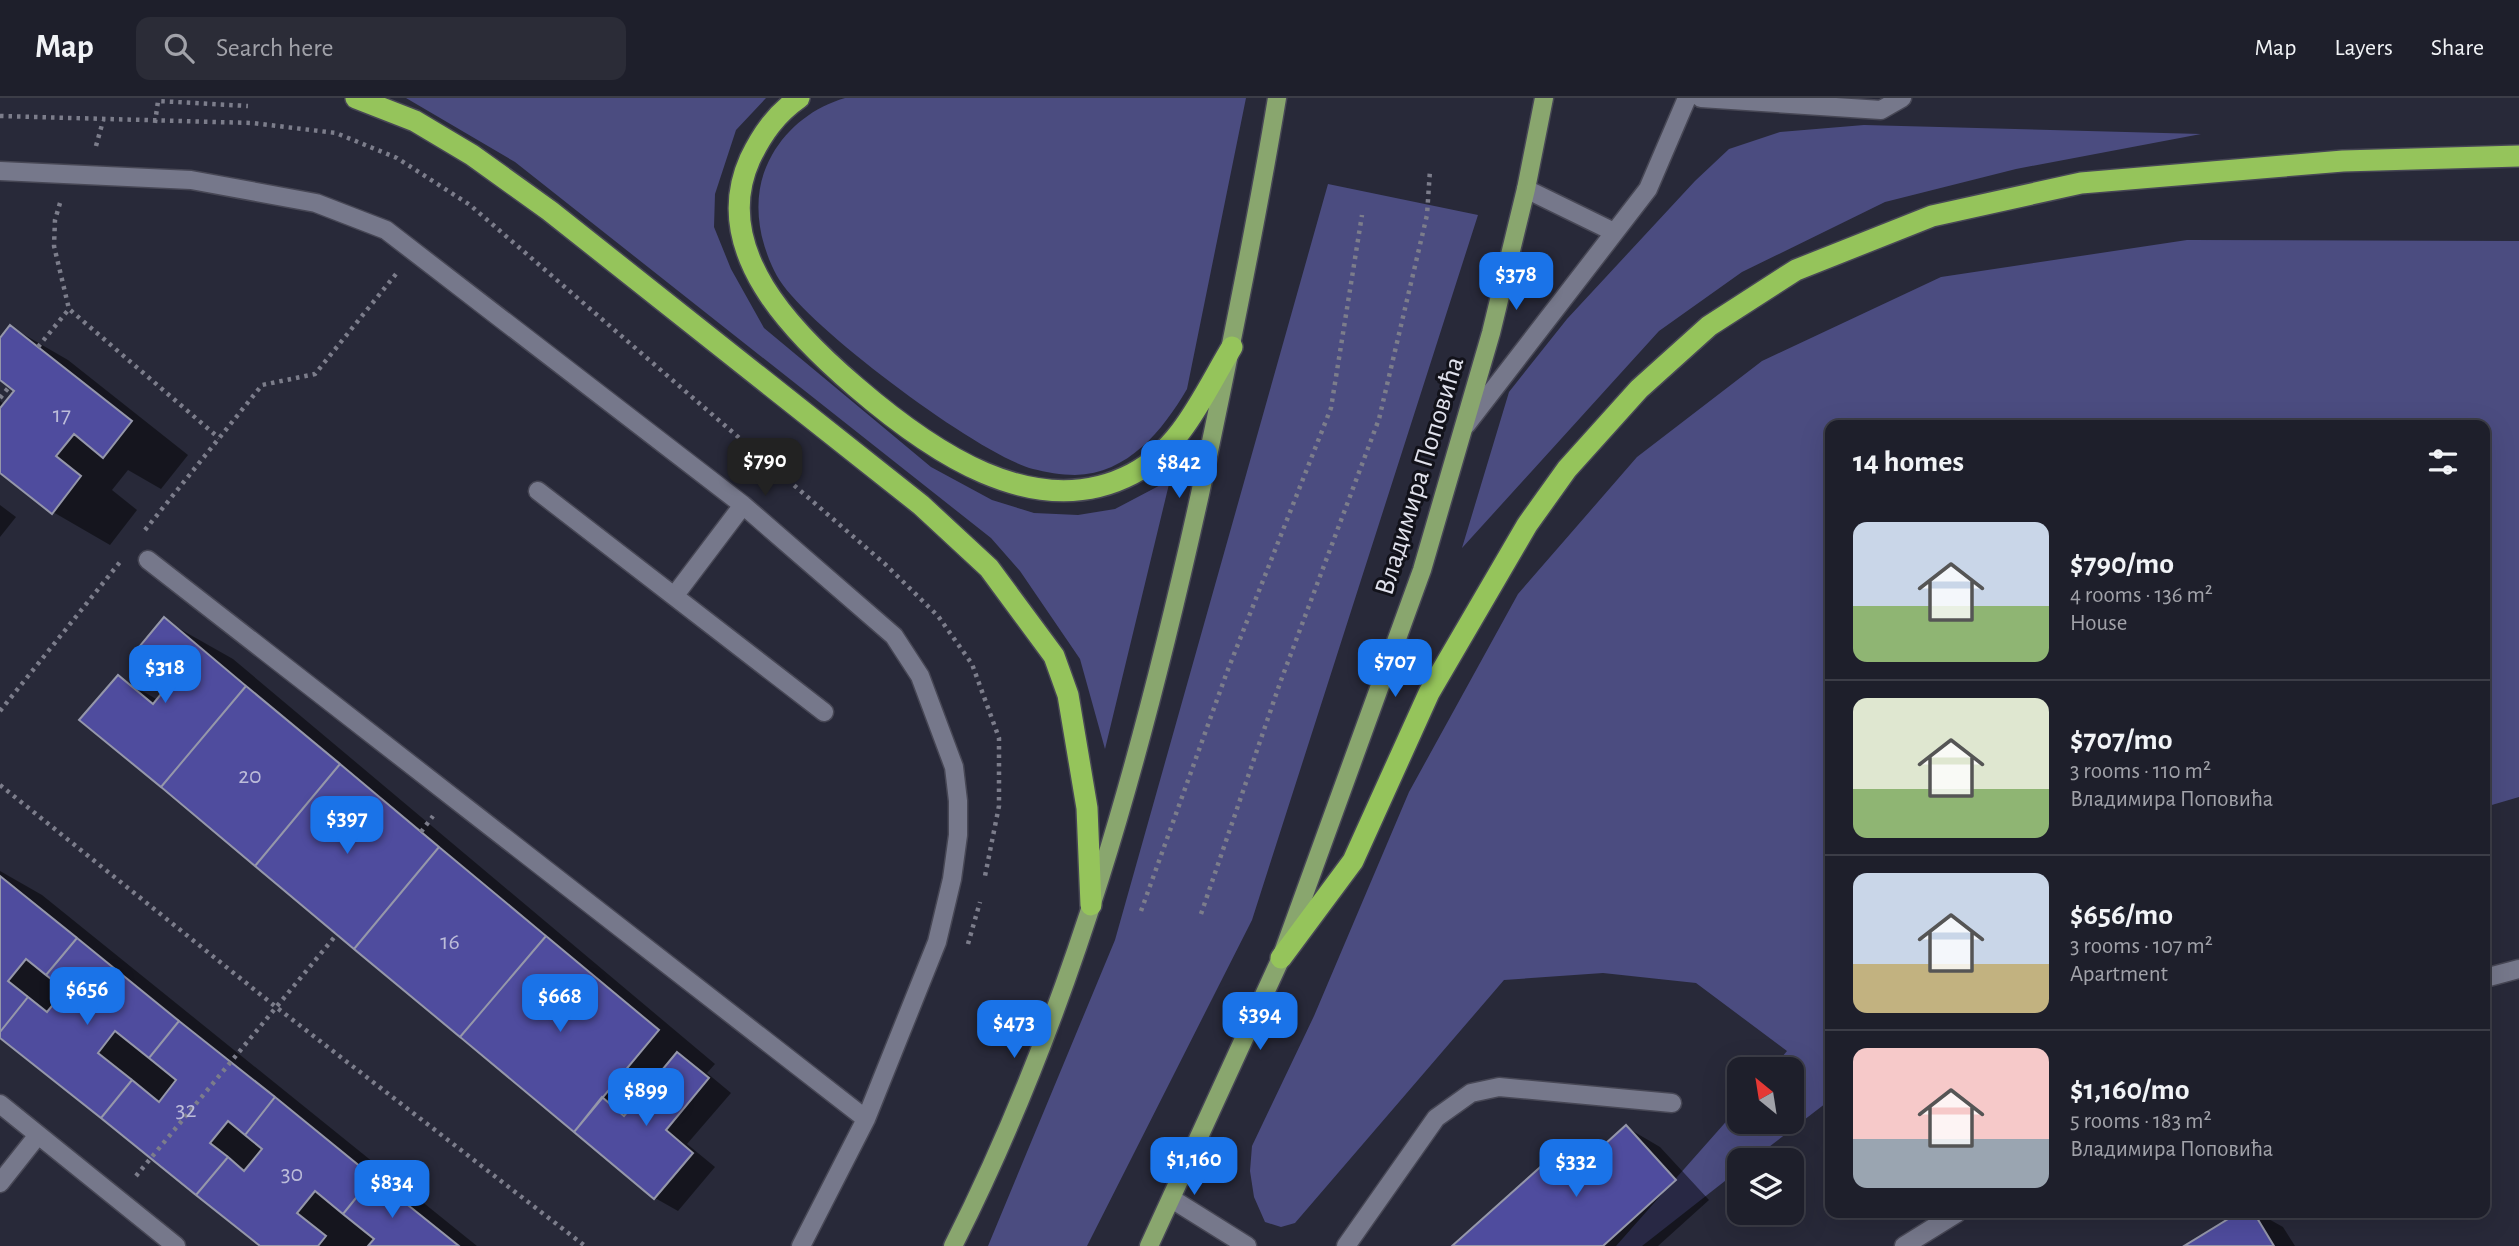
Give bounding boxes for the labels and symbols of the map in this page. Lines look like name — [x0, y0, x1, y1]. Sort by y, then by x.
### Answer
pin: $378 — [1475, 252, 1557, 312]
street label: Владимира Поповића — [1370, 353, 1470, 598]
house number: 17 — [53, 403, 71, 427]
pin: $790 — [724, 438, 806, 498]
pin: $842 — [1138, 440, 1220, 500]
pin: $707 — [1354, 640, 1436, 699]
pin: $318 — [124, 646, 206, 705]
house number: 20 — [238, 764, 262, 788]
pin: $397 — [306, 796, 388, 856]
house number: 16 — [440, 930, 460, 954]
pin: $656 — [46, 968, 128, 1027]
pin: $668 — [519, 974, 601, 1034]
pin: $394 — [1219, 992, 1301, 1052]
pin: $473 — [973, 1000, 1055, 1060]
north arrow — [1727, 1057, 1804, 1134]
pin: $899 — [605, 1068, 687, 1128]
house number: 32 — [176, 1098, 196, 1122]
pin: $1,160 — [1137, 1138, 1251, 1197]
pin: $332 — [1535, 1140, 1617, 1199]
pin: $834 — [351, 1160, 433, 1220]
house number: 30 — [281, 1162, 303, 1186]

